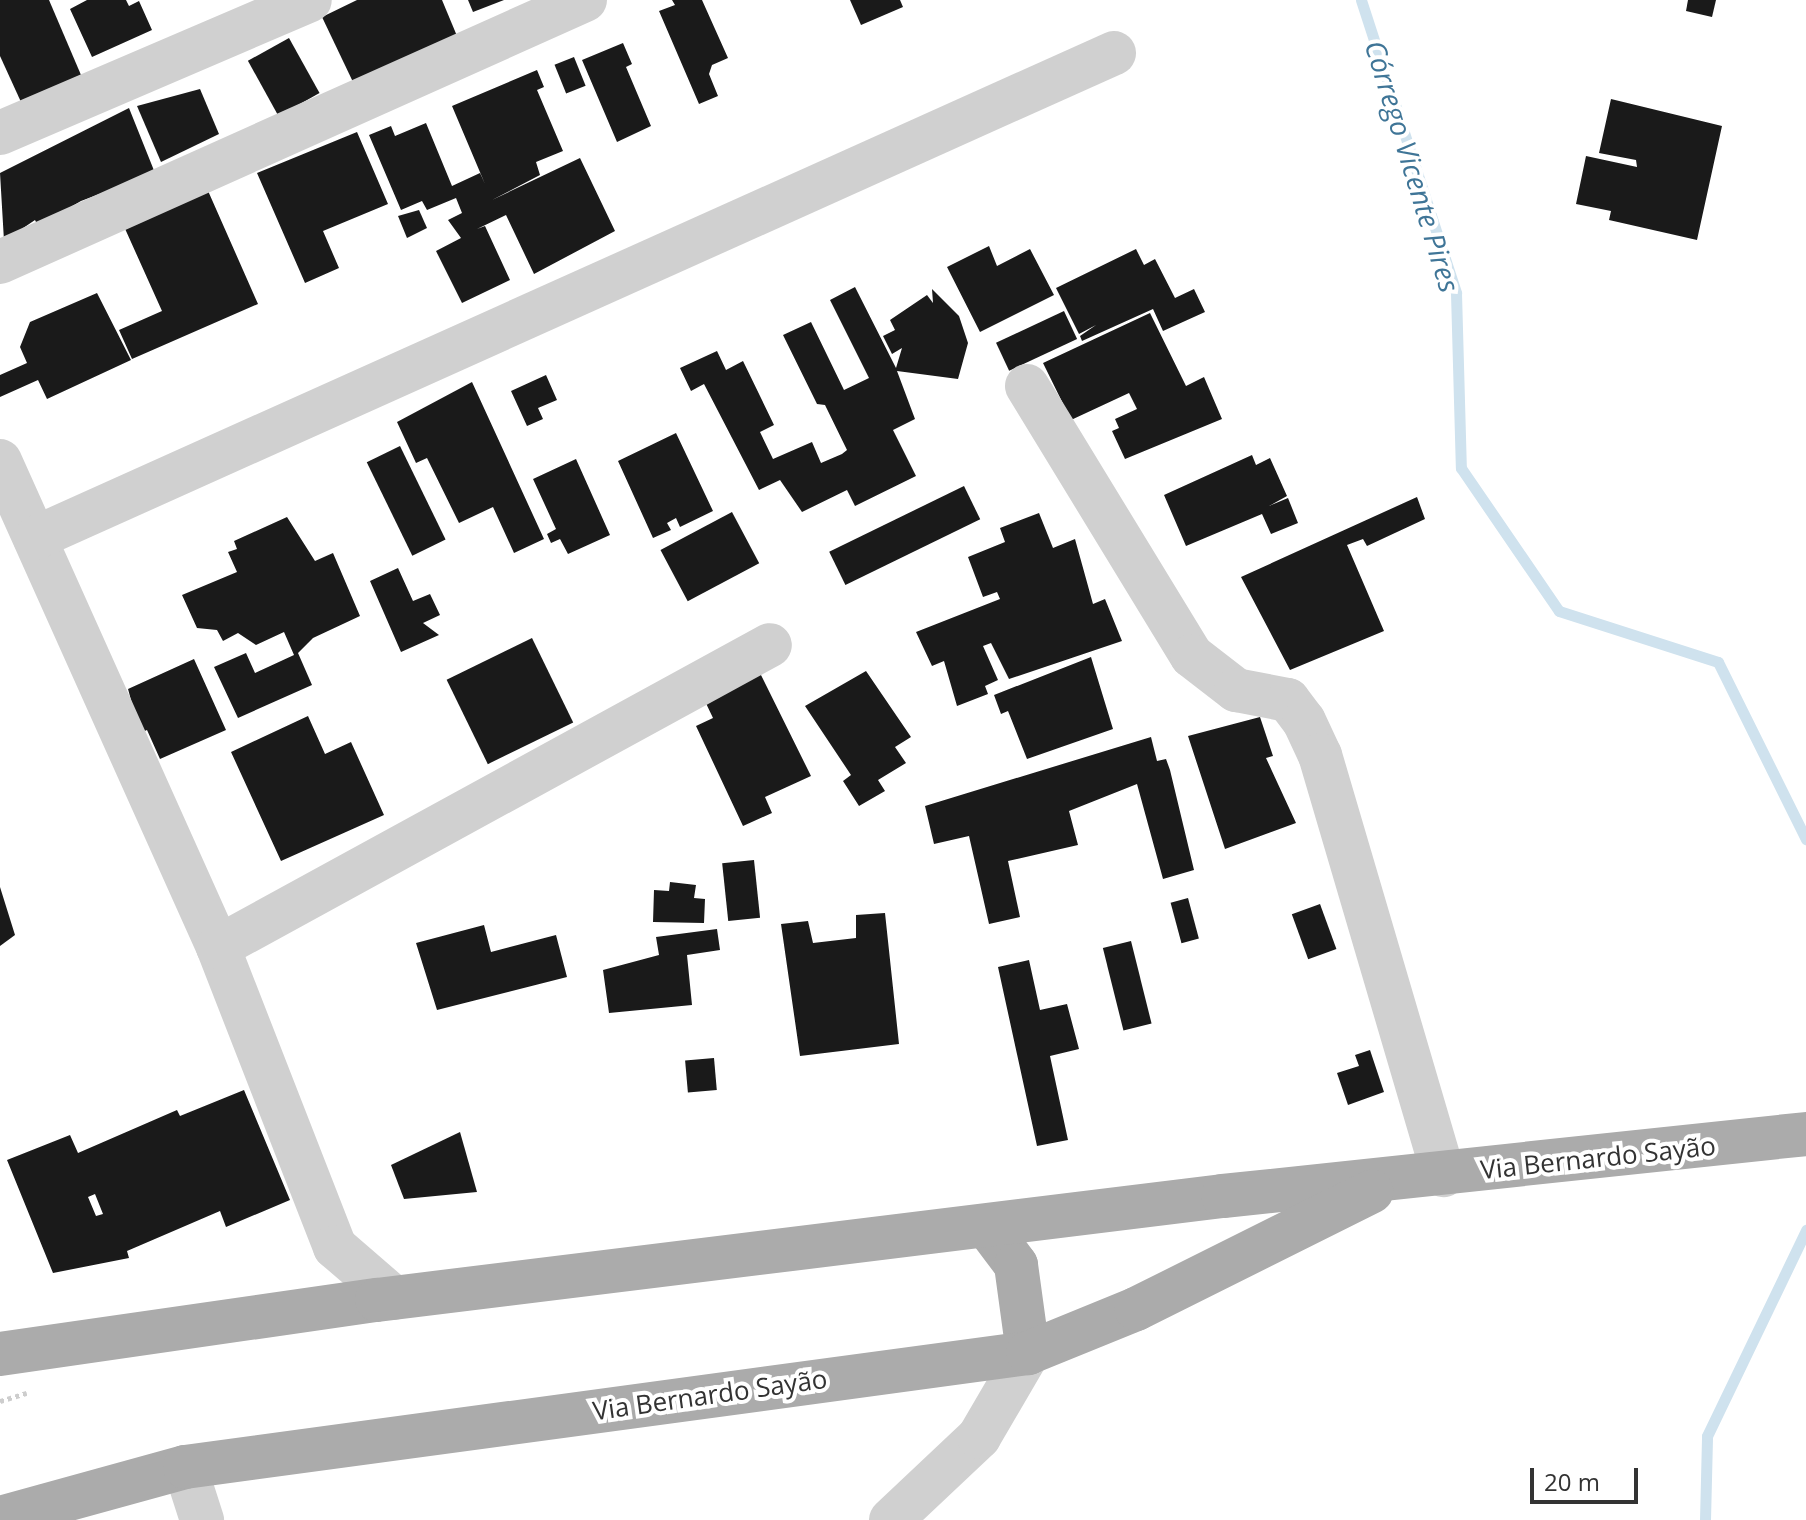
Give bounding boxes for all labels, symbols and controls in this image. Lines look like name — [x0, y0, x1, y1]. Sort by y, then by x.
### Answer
water label: Córrego Vicente Pires — [1359, 36, 1467, 296]
street label: Via Bernardo Sayão — [1479, 1130, 1717, 1186]
street label: Via Bernardo Sayão — [591, 1363, 829, 1427]
scale bar — [1534, 1452, 1642, 1502]
text: 20 m — [1544, 1465, 1600, 1498]

